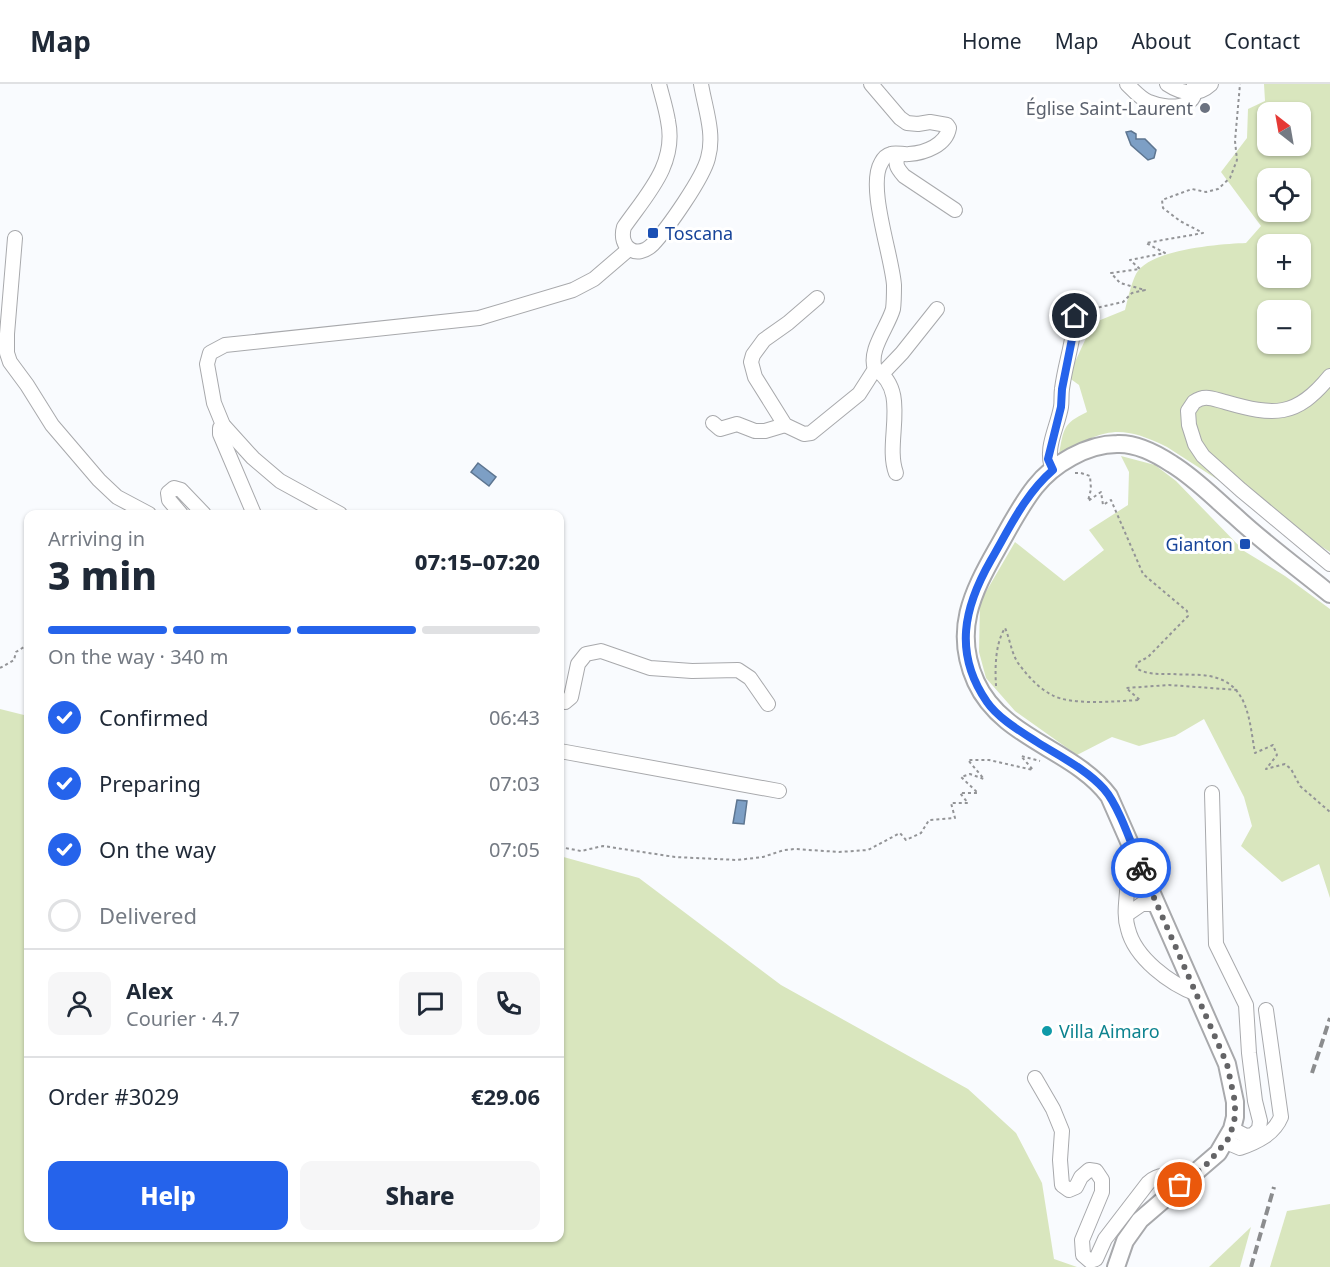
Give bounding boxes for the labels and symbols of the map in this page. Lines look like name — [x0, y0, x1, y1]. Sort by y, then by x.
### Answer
place label: Église Saint-Laurent — [1026, 96, 1193, 120]
marker: Église Saint-Laurent — [1198, 101, 1212, 115]
north arrow — [1257, 102, 1311, 156]
place label: Toscana — [665, 221, 733, 245]
marker: Toscana — [646, 226, 660, 240]
pin — [1049, 290, 1100, 341]
place label: Gianton — [1166, 532, 1233, 556]
marker: Gianton — [1238, 537, 1252, 551]
courier — [1111, 838, 1171, 898]
place label: Villa Aimaro — [1059, 1019, 1160, 1043]
marker: Villa Aimaro — [1040, 1024, 1054, 1038]
pin — [1154, 1159, 1205, 1210]

